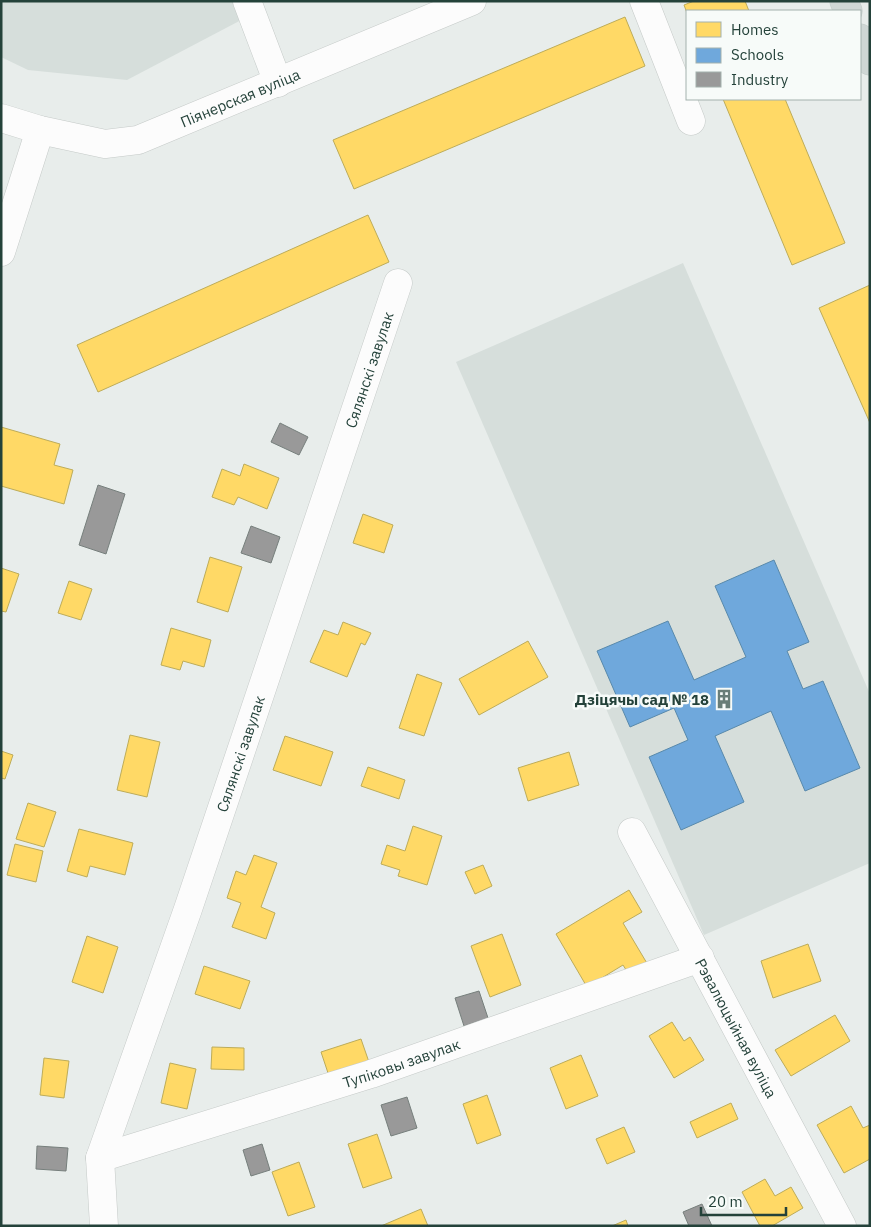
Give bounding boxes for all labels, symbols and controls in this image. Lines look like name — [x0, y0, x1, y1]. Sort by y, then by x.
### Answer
legend — [686, 10, 861, 100]
text: Homes — [731, 20, 779, 39]
text: Schools — [731, 45, 784, 64]
street label: Піянерская вуліца — [177, 64, 303, 131]
text: Industry — [731, 70, 789, 89]
street label: Сялянскі завулак — [341, 309, 397, 430]
building icon: Дзіцячы сад № 18 — [713, 688, 735, 710]
place label: Дзіцячы сад № 18 — [575, 690, 709, 709]
street label: Сялянскі завулак — [212, 693, 268, 814]
street label: Рэвалюцыйная вуліца — [691, 955, 781, 1101]
street label: Тупіковы завулак — [340, 1034, 463, 1092]
scale bar — [701, 1184, 786, 1216]
text: 20 m — [708, 1192, 743, 1211]

